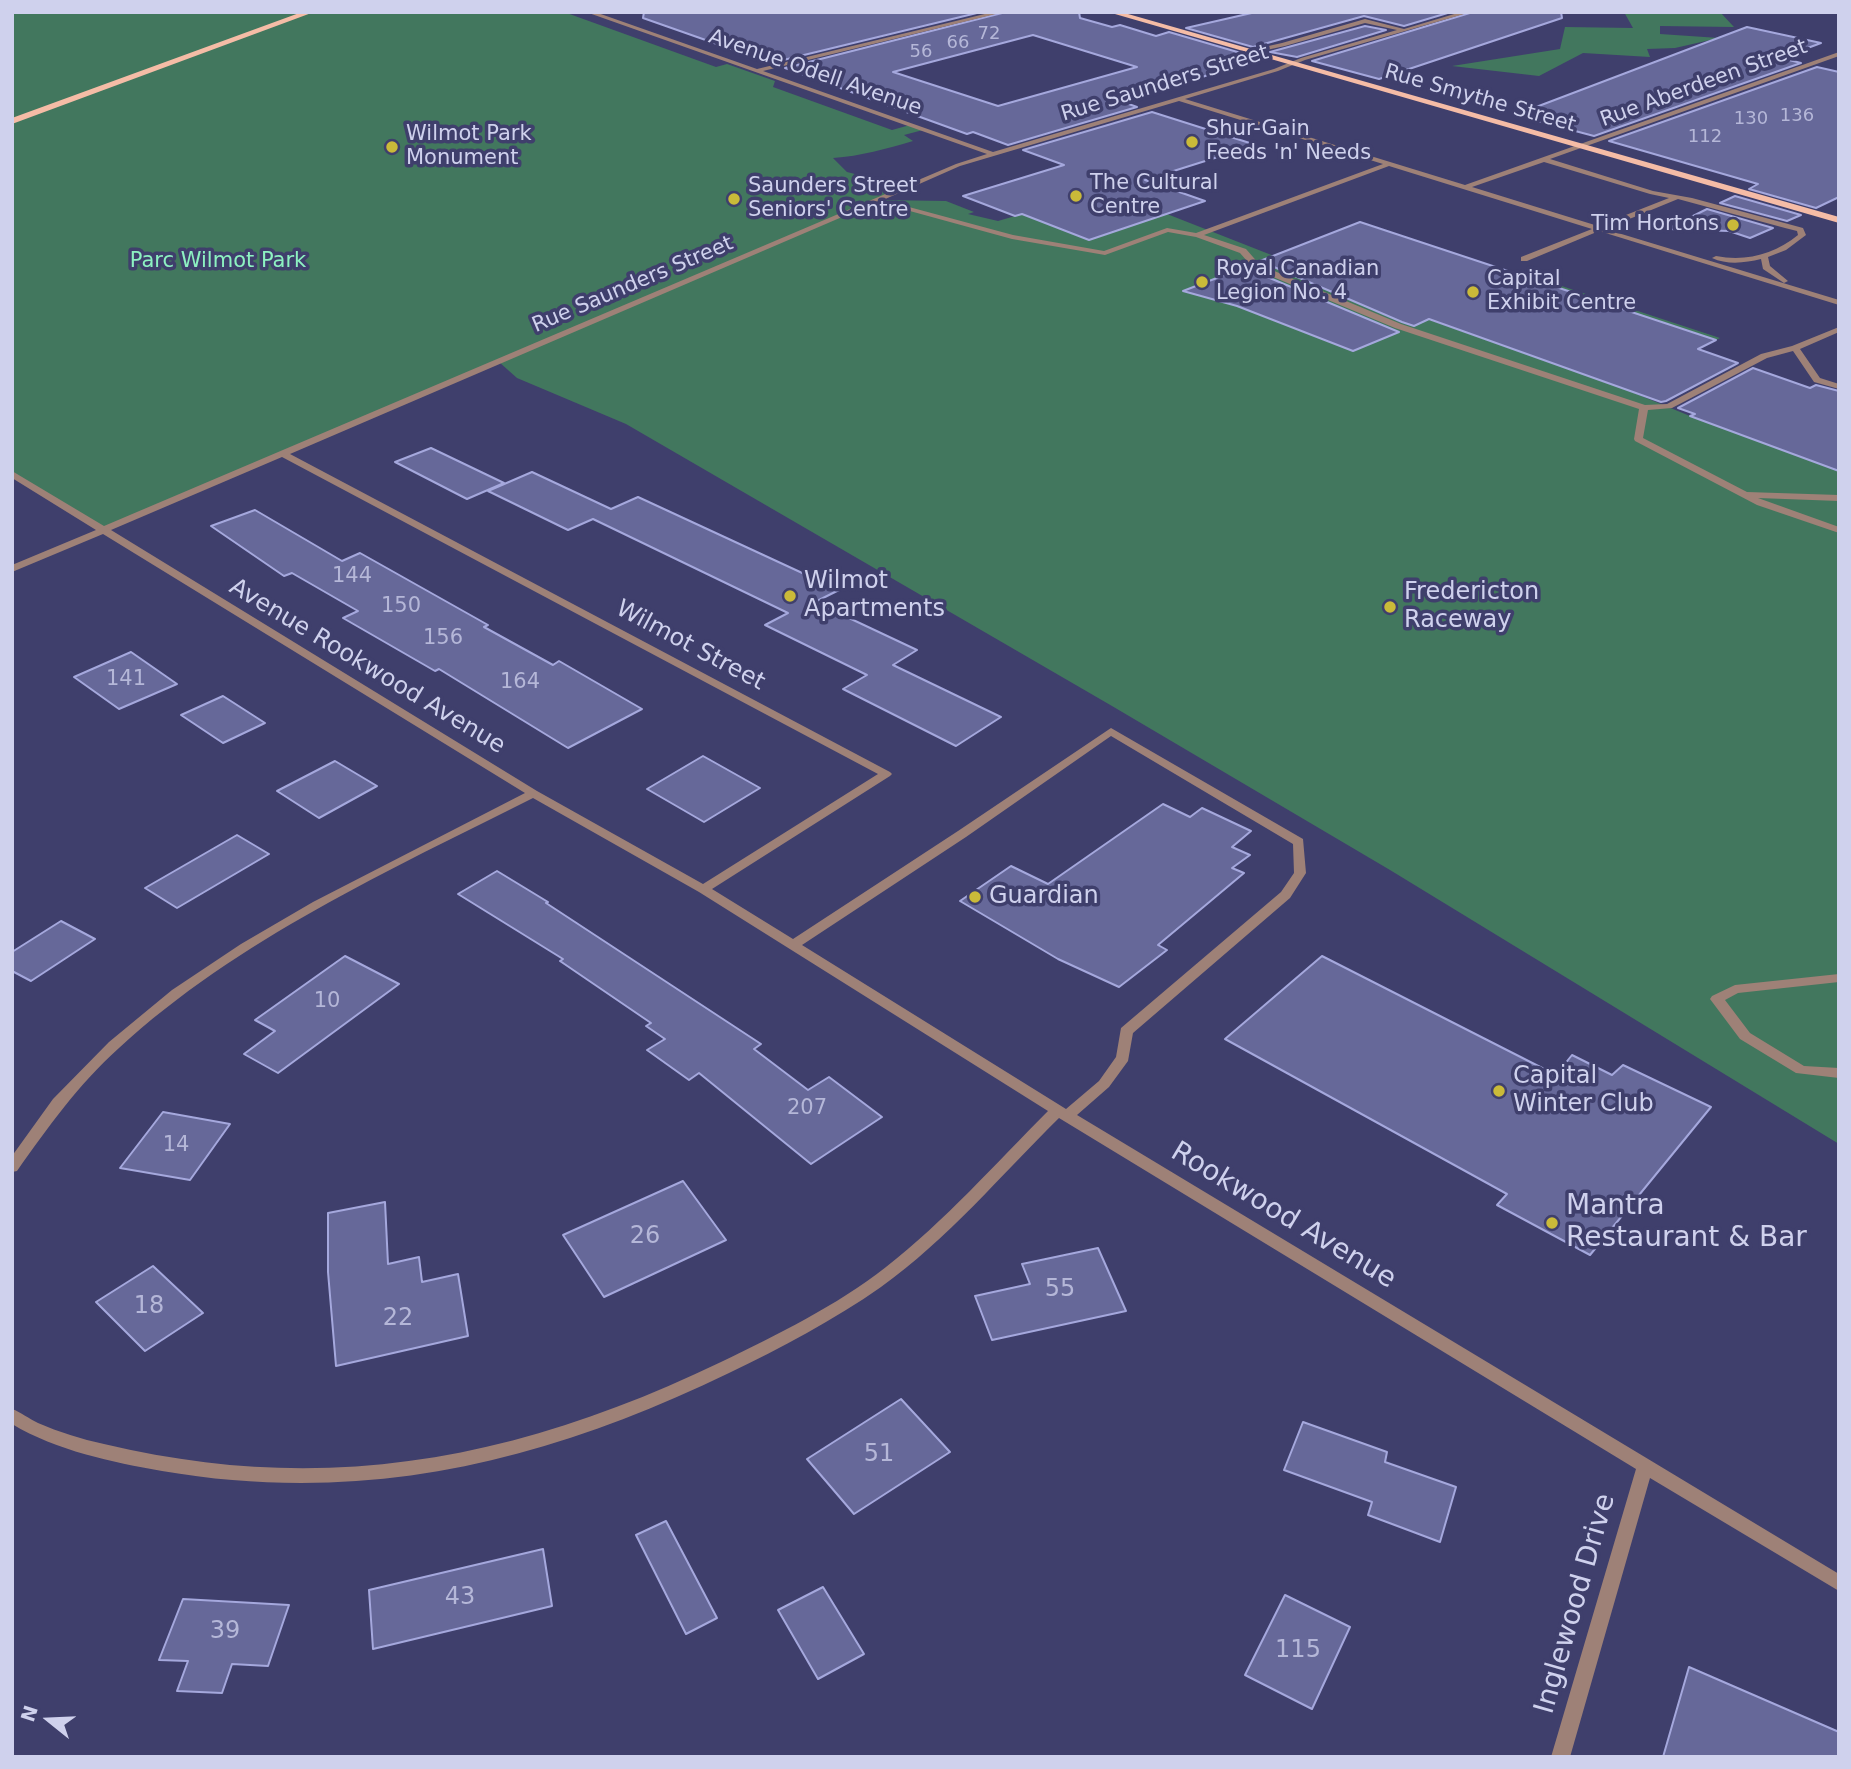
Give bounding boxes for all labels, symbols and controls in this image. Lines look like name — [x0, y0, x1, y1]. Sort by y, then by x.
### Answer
house number: 72 — [978, 23, 1000, 45]
street label: Avenue Odell Avenue — [705, 25, 925, 121]
house number: 66 — [947, 32, 969, 54]
street label: Rue Aberdeen Street — [1597, 35, 1811, 133]
street label: Rue Saunders Street — [1058, 40, 1272, 128]
house number: 56 — [910, 41, 932, 63]
street label: Rue Smythe Street — [1381, 60, 1579, 138]
house number: 136 — [1780, 105, 1814, 127]
house number: 130 — [1734, 108, 1768, 130]
place label: Shur-Gain Feeds 'n' Needs — [1206, 117, 1371, 167]
place label: Wilmot Park Monument — [406, 122, 532, 172]
house number: 112 — [1688, 126, 1722, 148]
marker: Shur-Gain Feeds 'n' Needs — [1184, 134, 1200, 150]
marker: Wilmot Park Monument — [384, 139, 400, 155]
place label: The Cultural Centre — [1090, 171, 1218, 221]
place label: Saunders Street Seniors' Centre — [748, 174, 917, 224]
marker: The Cultural Centre — [1068, 188, 1084, 204]
marker: Saunders Street Seniors' Centre — [726, 191, 742, 207]
place label: Tim Hortons — [1591, 212, 1719, 238]
marker: Tim Hortons — [1725, 217, 1741, 233]
street label: Rue Saunders Street — [529, 231, 737, 339]
park label: Parc Wilmot Park — [130, 249, 306, 275]
place label: Royal Canadian Legion No. 4 — [1216, 257, 1379, 307]
place label: Capital Exhibit Centre — [1487, 267, 1636, 317]
marker: Royal Canadian Legion No. 4 — [1194, 274, 1210, 290]
marker: Capital Exhibit Centre — [1465, 284, 1481, 300]
house number: 144 — [332, 564, 372, 590]
place label: Wilmot Apartments — [804, 568, 945, 624]
street label: Avenue Rookwood Avenue — [224, 573, 510, 761]
place label: Fredericton Raceway — [1404, 579, 1539, 635]
marker: Wilmot Apartments — [782, 588, 798, 604]
house number: 150 — [381, 594, 421, 620]
street label: Wilmot Street — [611, 595, 769, 697]
marker: Fredericton Raceway — [1382, 599, 1398, 615]
house number: 156 — [423, 626, 463, 652]
house number: 141 — [106, 667, 146, 693]
house number: 164 — [500, 670, 540, 696]
place label: Guardian — [989, 883, 1099, 911]
marker: Guardian — [967, 889, 983, 905]
house number: 10 — [314, 989, 340, 1015]
place label: Capital Winter Club — [1513, 1063, 1654, 1119]
marker: Capital Winter Club — [1491, 1083, 1507, 1099]
house number: 207 — [787, 1096, 827, 1122]
house number: 14 — [163, 1133, 189, 1159]
street label: Rookwood Avenue — [1164, 1136, 1402, 1296]
place label: Mantra Restaurant & Bar — [1566, 1190, 1807, 1256]
marker: Mantra Restaurant & Bar — [1544, 1215, 1560, 1231]
house number: 26 — [630, 1223, 660, 1251]
house number: 55 — [1045, 1276, 1075, 1304]
house number: 18 — [134, 1293, 164, 1321]
house number: 22 — [383, 1305, 413, 1333]
house number: 51 — [864, 1441, 894, 1469]
street label: Inglewood Drive — [1529, 1490, 1623, 1718]
house number: 43 — [445, 1584, 475, 1612]
house number: 39 — [210, 1618, 240, 1646]
house number: 115 — [1275, 1637, 1321, 1665]
north arrow — [14, 1685, 84, 1755]
text: N — [16, 1703, 42, 1724]

